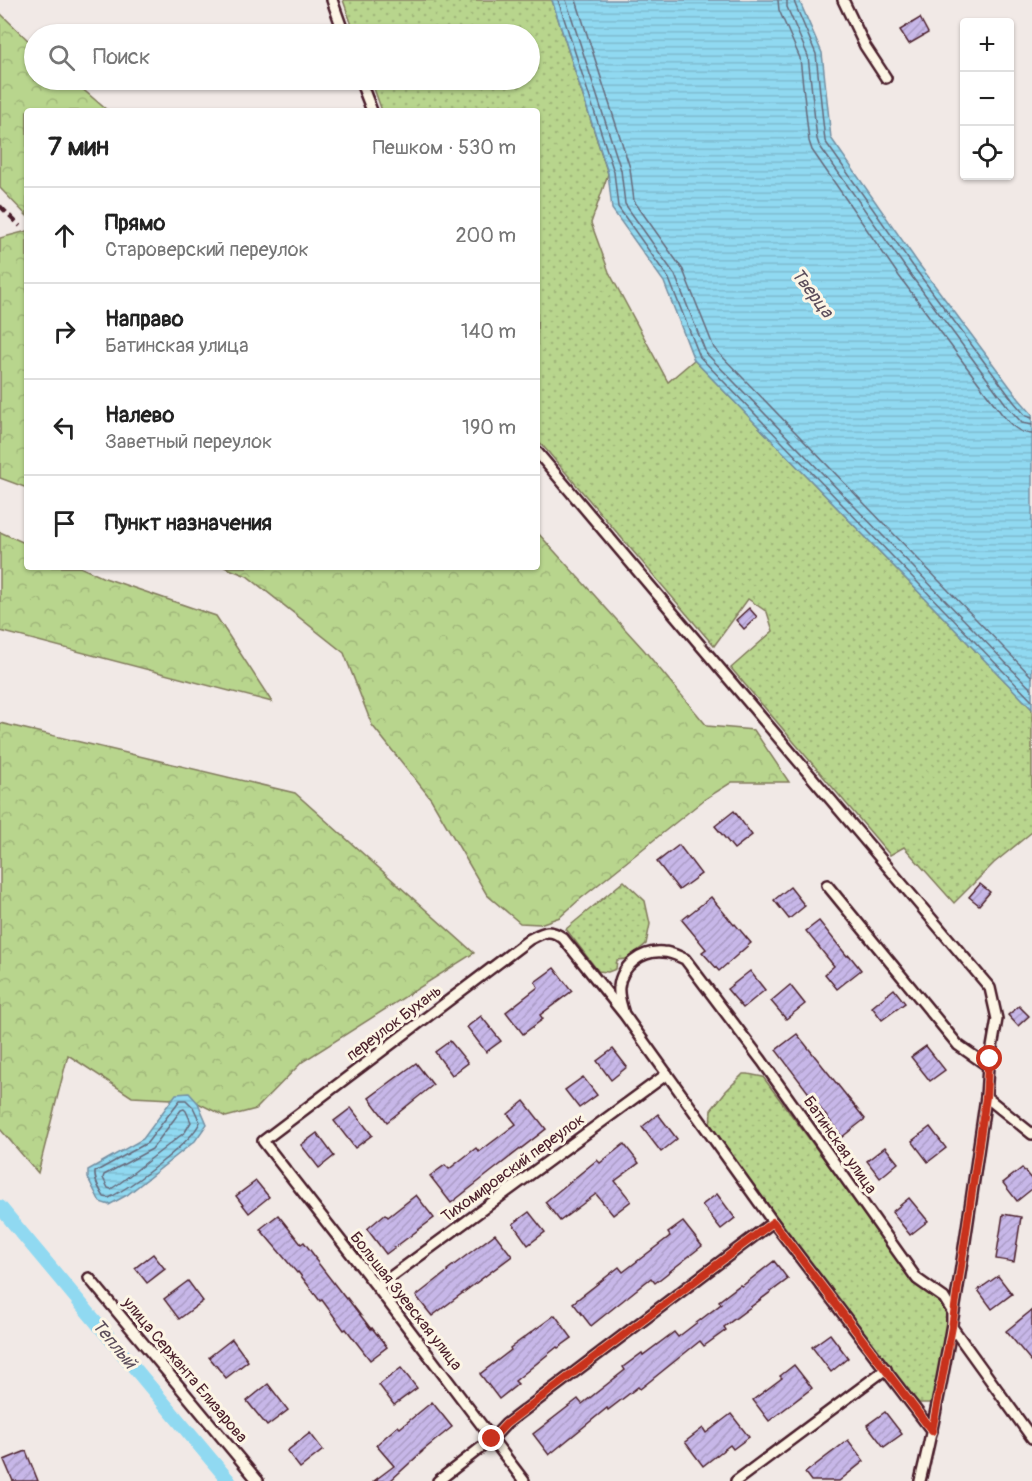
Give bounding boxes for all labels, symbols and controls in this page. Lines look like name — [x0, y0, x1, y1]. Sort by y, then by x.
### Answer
map controls — [960, 18, 1014, 180]
button: + — [960, 18, 1014, 72]
search box — [24, 24, 540, 90]
icon: search — [45, 41, 78, 74]
text: Поиск — [93, 43, 150, 71]
button: − — [960, 72, 1014, 126]
button: locate — [960, 126, 1014, 180]
text: 7 мин — [48, 131, 109, 163]
text: Пешком · 530 m — [373, 135, 516, 160]
text: Прямо — [105, 209, 165, 237]
icon: ahead — [48, 219, 81, 252]
text: 200 m — [455, 223, 516, 248]
text: Староверский переулок — [105, 237, 309, 262]
water label: Тверца — [786, 264, 839, 324]
text: Направо — [105, 305, 184, 333]
icon: right — [48, 315, 81, 348]
text: 140 m — [461, 319, 516, 344]
text: Батинская улица — [105, 333, 249, 358]
text: Налево — [105, 401, 174, 429]
icon: left — [48, 411, 81, 444]
text: 190 m — [462, 415, 516, 440]
text: Заветный переулок — [105, 429, 272, 454]
icon: arrive — [48, 507, 81, 540]
text: Пункт назначения — [105, 509, 272, 537]
street label: переулок Бухань — [342, 981, 446, 1065]
route start — [976, 1045, 1002, 1071]
street label: Батинская улица — [799, 1092, 881, 1198]
street label: Тихомировский переулок — [437, 1109, 589, 1227]
street label: Большая Зуевская улица — [346, 1228, 466, 1374]
street label: улица Сержанта Елизарова — [118, 1292, 252, 1447]
water label: Теплый — [87, 1315, 142, 1375]
route end — [478, 1425, 504, 1451]

